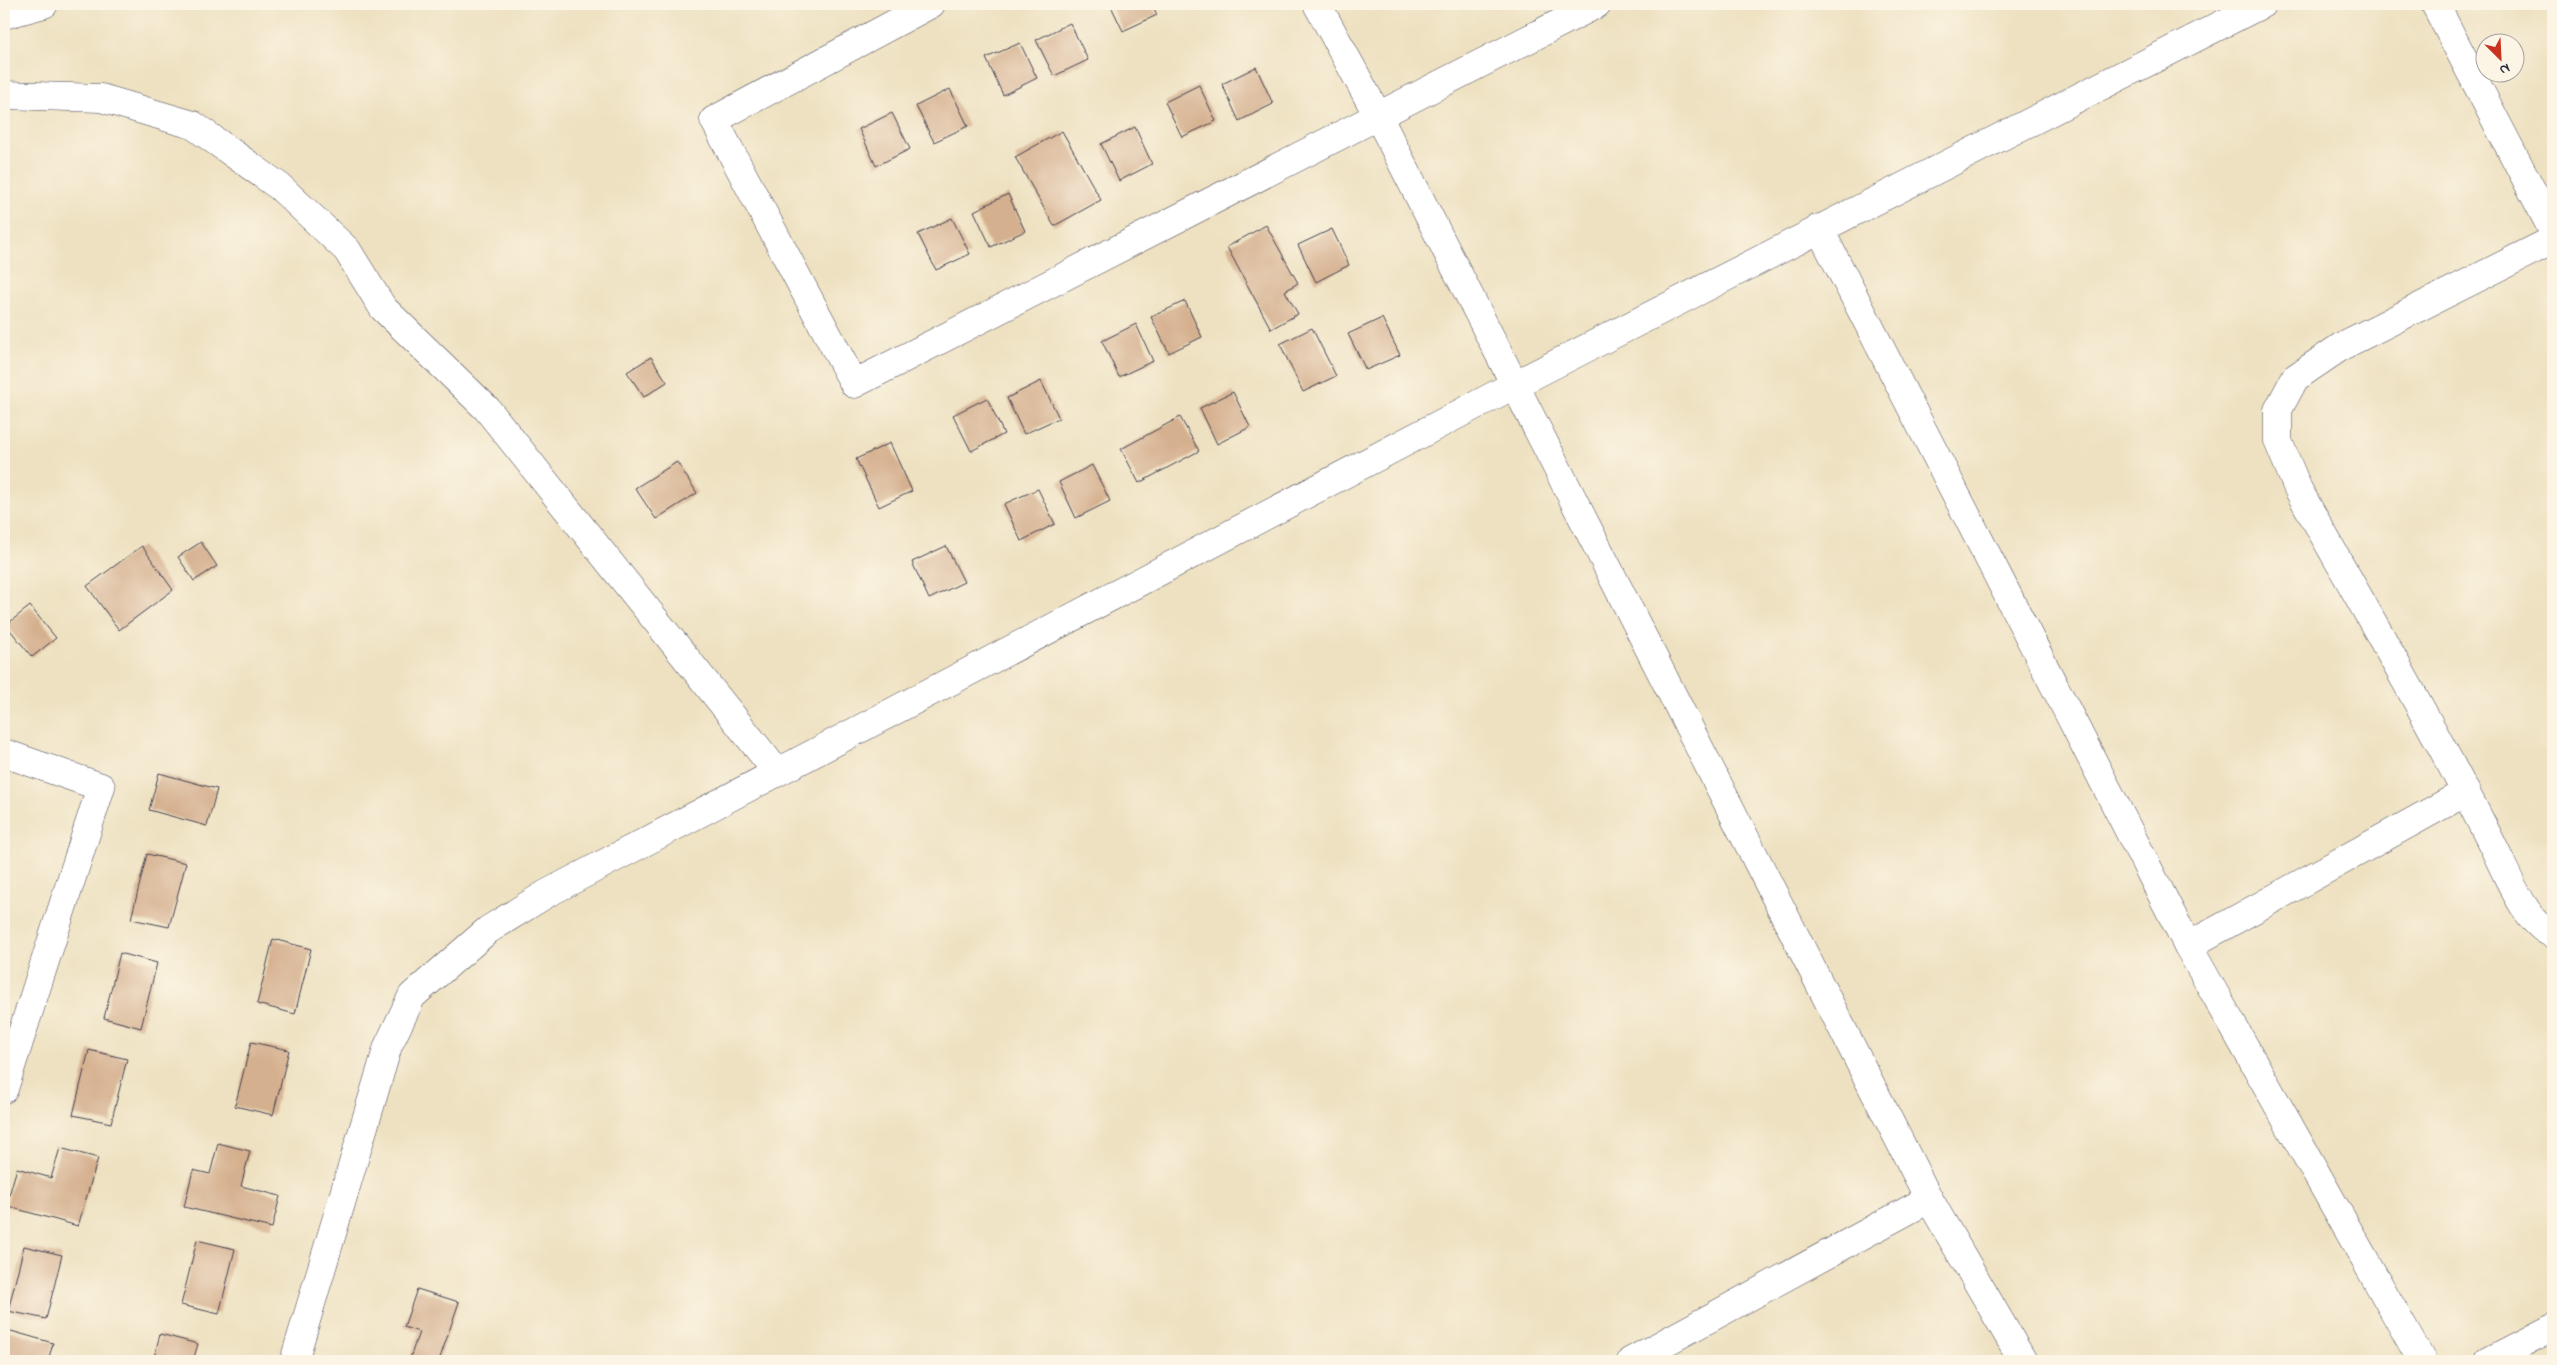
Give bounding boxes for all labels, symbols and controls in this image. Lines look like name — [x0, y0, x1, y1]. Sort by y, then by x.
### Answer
north arrow — [2474, 32, 2524, 82]
text: N — [2496, 57, 2513, 80]

